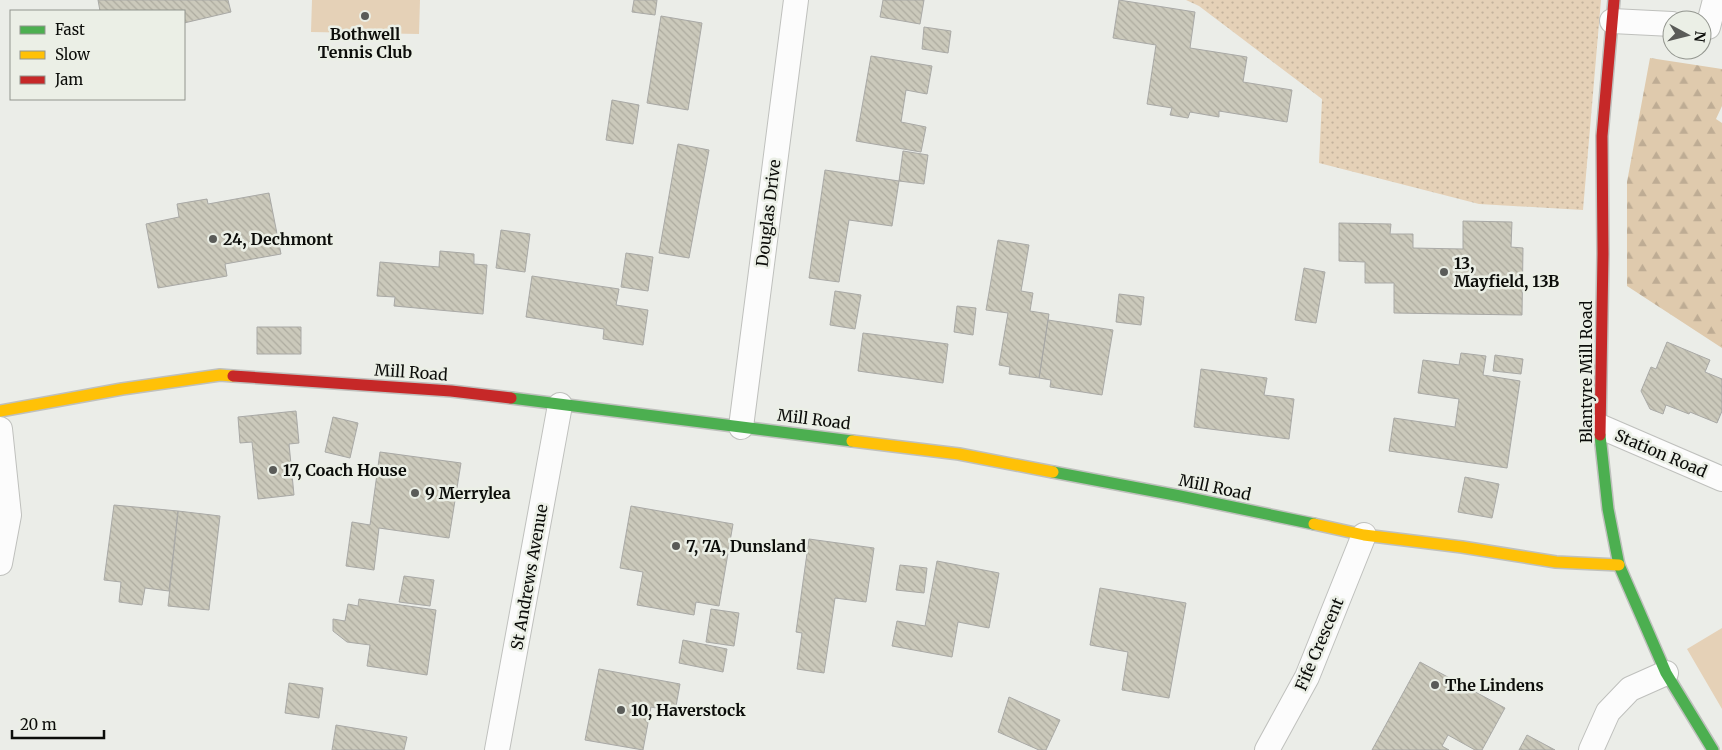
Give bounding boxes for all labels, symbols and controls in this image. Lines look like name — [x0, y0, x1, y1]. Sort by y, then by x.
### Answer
legend — [10, 10, 185, 100]
marker: Bothwell Tennis Club — [359, 10, 371, 22]
north arrow — [1662, 10, 1712, 60]
text: Fast — [55, 20, 85, 39]
place label: Bothwell Tennis Club — [318, 24, 412, 62]
text: N — [1690, 30, 1710, 43]
text: Slow — [55, 45, 90, 64]
text: Jam — [54, 70, 83, 89]
street label: Douglas Drive — [752, 158, 784, 268]
place label: 24, Dechmont — [223, 229, 334, 250]
marker: 24, Dechmont — [207, 233, 219, 245]
place label: 13, Mayfield, 13B — [1454, 253, 1559, 292]
marker: 13, Mayfield, 13B — [1438, 266, 1450, 278]
street label: Blantyre Mill Road — [1576, 300, 1596, 443]
street label: Mill Road — [374, 359, 449, 385]
street label: Mill Road — [776, 405, 852, 433]
street label: Station Road — [1612, 425, 1710, 482]
place label: 17, Coach House — [283, 460, 407, 481]
marker: 17, Coach House — [267, 464, 279, 476]
street label: Mill Road — [1177, 470, 1253, 505]
place label: 9 Merrylea — [425, 483, 511, 503]
marker: 9 Merrylea — [409, 487, 421, 499]
street label: St Andrews Avenue — [506, 503, 552, 651]
place label: 7, 7A, Dunsland — [686, 536, 806, 557]
marker: 7, 7A, Dunsland — [670, 540, 682, 552]
street label: Fife Crescent — [1290, 594, 1348, 693]
place label: The Lindens — [1445, 675, 1544, 695]
marker: The Lindens — [1429, 679, 1441, 691]
place label: 10, Haverstock — [631, 700, 746, 721]
marker: 10, Haverstock — [615, 704, 627, 716]
scale bar — [12, 708, 105, 740]
text: 20 m — [20, 715, 57, 734]

